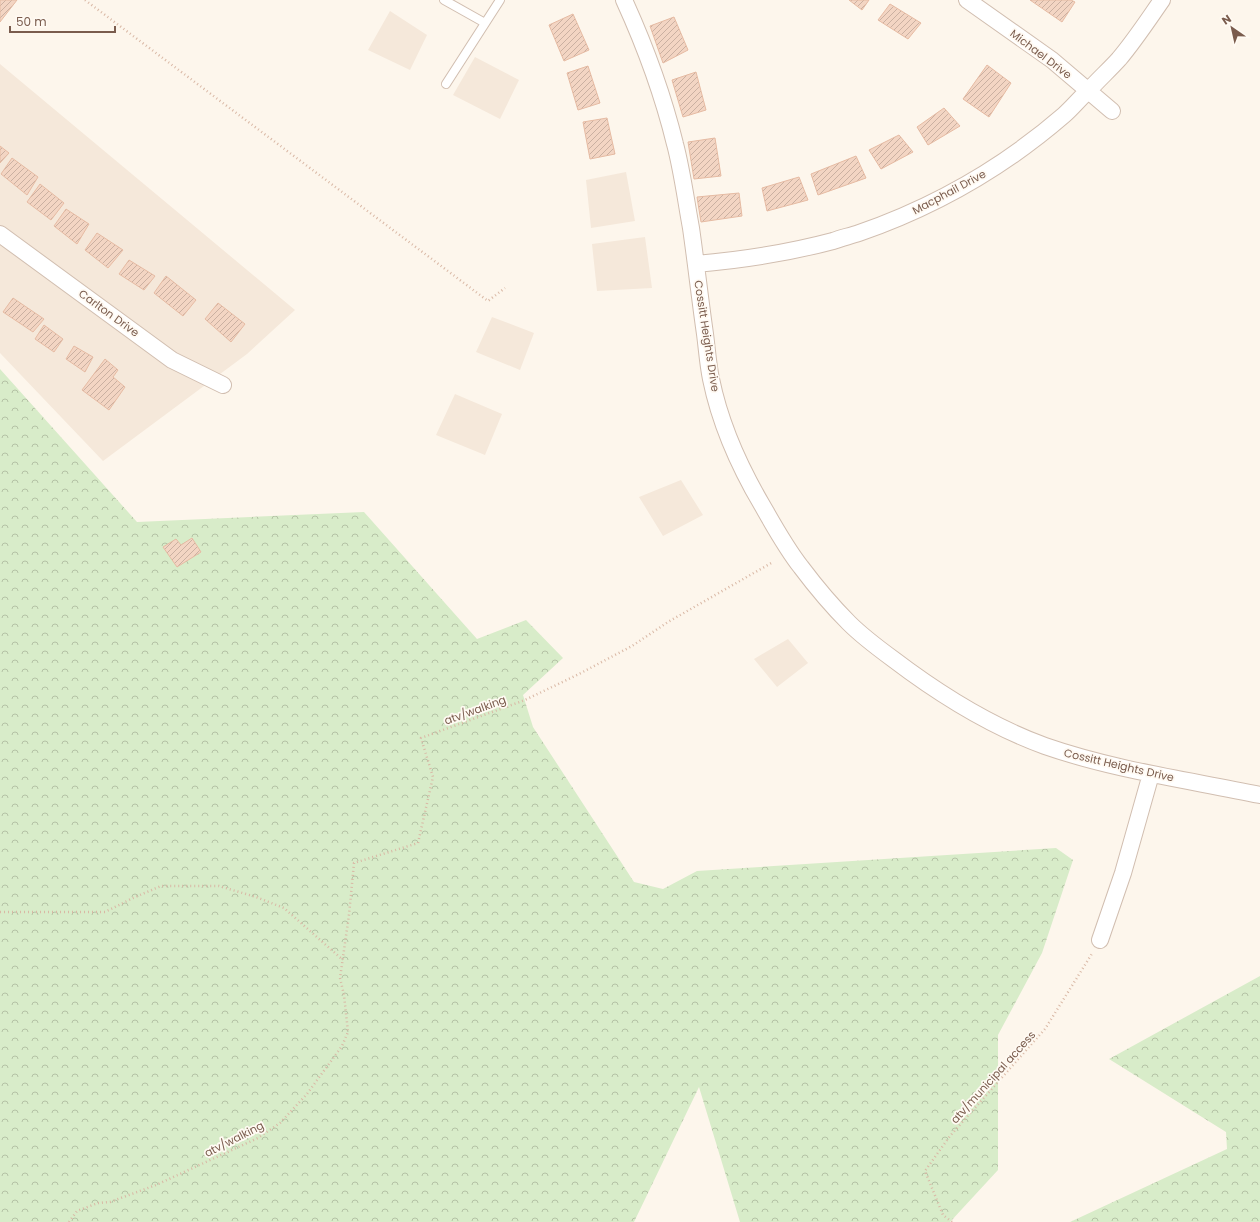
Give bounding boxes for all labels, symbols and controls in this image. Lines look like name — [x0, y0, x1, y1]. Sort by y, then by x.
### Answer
scale bar — [10, 8, 115, 34]
north arrow — [1212, 8, 1252, 48]
text: N — [1219, 11, 1234, 29]
text: 50 m — [16, 13, 47, 30]
street label: Michael Drive — [1007, 26, 1075, 83]
street label: Macphail Drive — [909, 166, 989, 218]
street label: Cossitt Heights Drive — [690, 279, 724, 393]
street label: Carlton Drive — [75, 286, 143, 341]
street label: atv/walking — [442, 691, 508, 729]
street label: Cossitt Heights Drive — [1062, 745, 1176, 785]
street label: atv/municipal access — [947, 1027, 1039, 1127]
street label: atv/walking — [201, 1117, 267, 1161]

